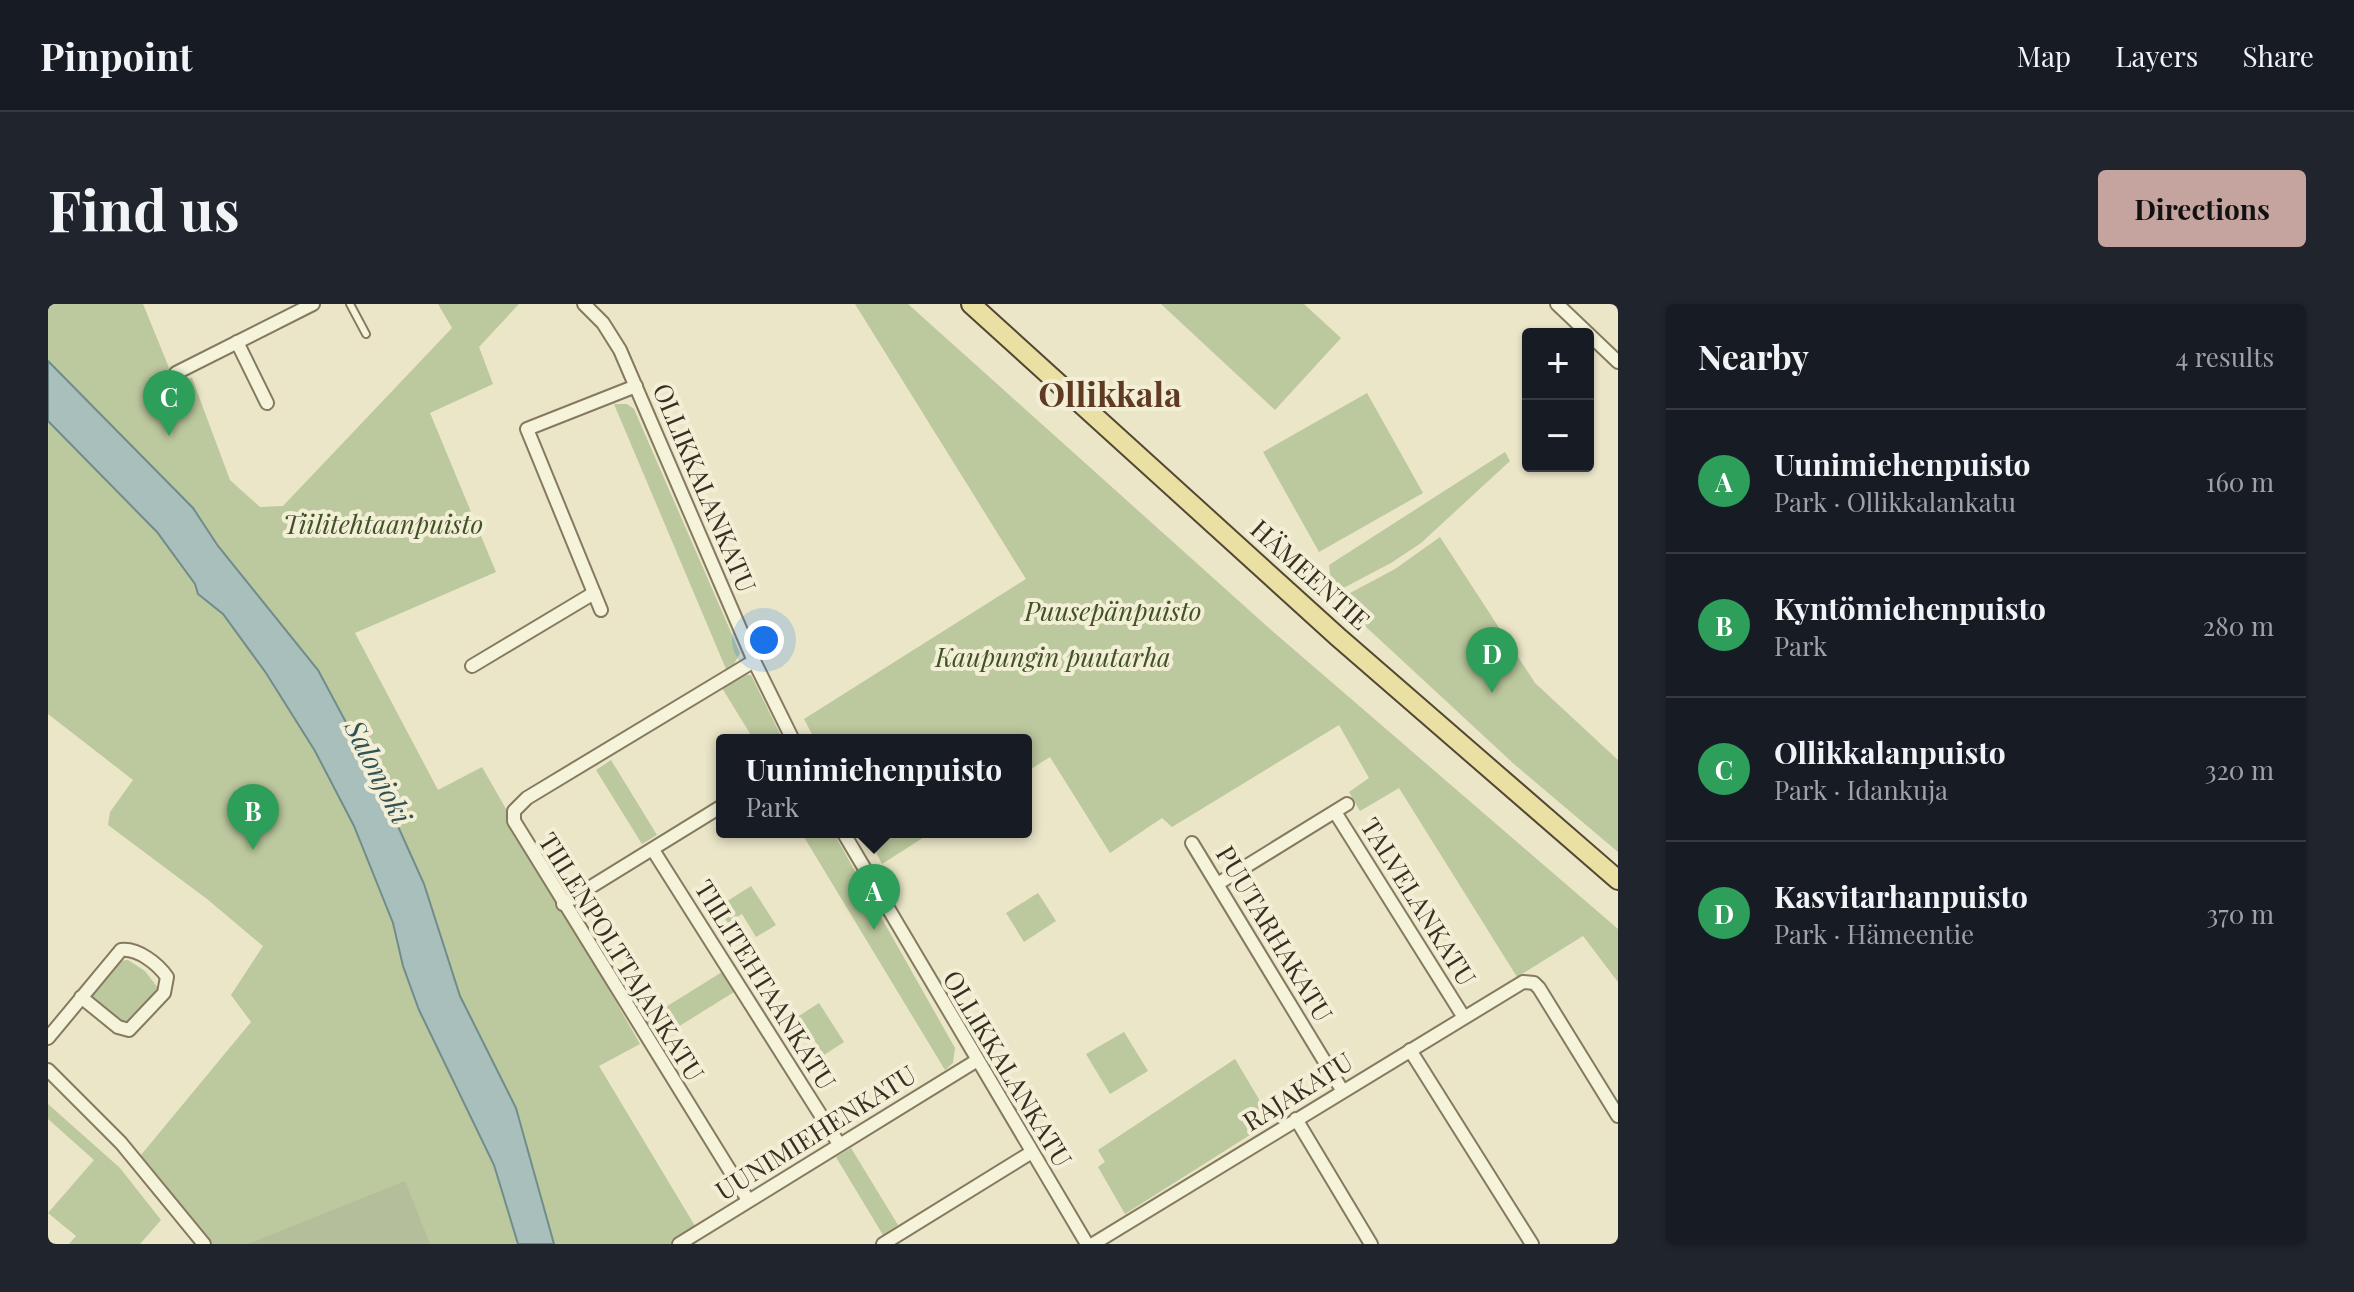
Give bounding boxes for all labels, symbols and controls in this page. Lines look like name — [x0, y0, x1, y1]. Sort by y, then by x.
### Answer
text: Pinpoint — [40, 30, 193, 81]
text: Map — [2017, 37, 2071, 74]
text: Layers — [2115, 37, 2198, 74]
text: Share — [2242, 37, 2314, 74]
button: Directions — [2098, 170, 2306, 247]
text: Find us — [48, 171, 240, 246]
map controls — [1522, 328, 1594, 472]
button: + — [1522, 328, 1594, 400]
text: Nearby — [1698, 333, 1809, 379]
text: 4 results — [2175, 339, 2274, 374]
pin: C — [143, 370, 195, 436]
district label: Ollikkala — [1038, 370, 1182, 416]
street label: OLLIKKALANKATU — [646, 378, 765, 598]
button: − — [1522, 400, 1594, 472]
text: Uunimiehenpuisto — [1774, 444, 2031, 484]
text: A — [1715, 464, 1733, 499]
text: 160 m — [2206, 464, 2274, 499]
text: Park · Ollikkalankatu — [1774, 484, 2016, 519]
park label: Tiilitehtaanpuisto — [283, 506, 483, 541]
street label: HÄMEENTIE — [1244, 511, 1378, 637]
text: Kyntömiehenpuisto — [1774, 588, 2046, 628]
park label: Puusepänpuisto — [1023, 593, 1202, 628]
text: B — [1715, 608, 1733, 643]
text: 280 m — [2203, 608, 2274, 643]
your location — [744, 620, 784, 660]
pin: D — [1466, 627, 1518, 693]
text: Park — [1774, 628, 1827, 663]
park label: Kaupungin puutarha — [934, 639, 1171, 674]
water label: Salonjoki — [337, 712, 422, 830]
text: Ollikkalanpuisto — [1774, 732, 2006, 772]
popup — [716, 734, 1032, 838]
text: Uunimiehenpuisto — [746, 749, 1002, 789]
text: C — [1715, 752, 1733, 787]
text: 320 m — [2205, 752, 2274, 787]
text: Park · Idankuja — [1774, 772, 1948, 807]
pin: B — [227, 784, 279, 850]
text: Park — [746, 789, 799, 824]
street label: TALVELANKATU — [1354, 811, 1485, 992]
street label: TIILENPOLTTAJANKATU — [531, 825, 713, 1087]
street label: PUUTARHAKATU — [1209, 839, 1342, 1028]
pin: A — [848, 864, 900, 930]
street label: TIILITEHTAANKATU — [688, 873, 845, 1096]
text: Kasvitarhanpuisto — [1774, 876, 2028, 916]
text: D — [1714, 896, 1734, 931]
text: 370 m — [2207, 896, 2274, 931]
text: Park · Hämeentie — [1774, 916, 1974, 951]
street label: OLLIKKALANKATU — [936, 963, 1081, 1173]
street label: RAJAKATU — [1236, 1043, 1359, 1138]
street label: UUNIMIEHENKATU — [708, 1056, 922, 1207]

